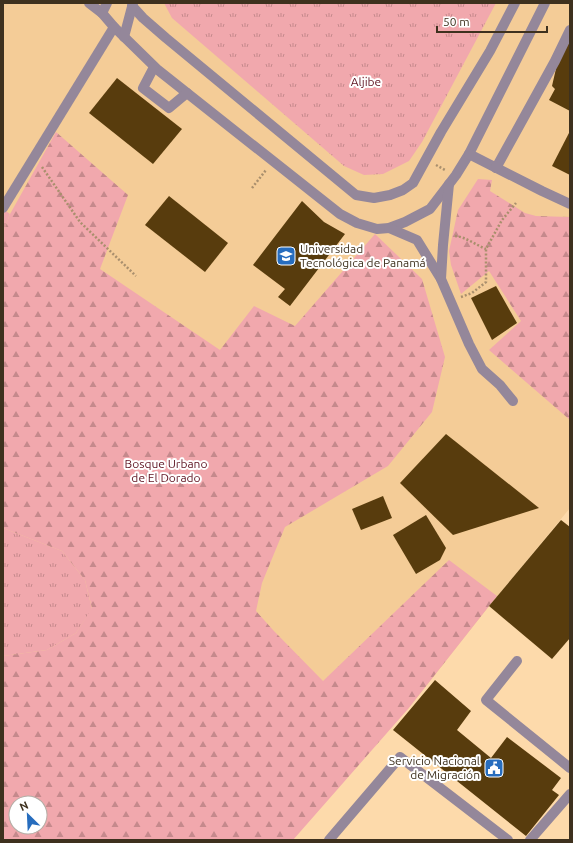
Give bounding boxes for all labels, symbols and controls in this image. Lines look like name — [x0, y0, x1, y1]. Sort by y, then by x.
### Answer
scale bar — [437, 8, 547, 34]
text: 50 m — [443, 15, 470, 28]
park label: Aljibe — [351, 75, 381, 88]
place label: Universidad Tecnológica de Panamá — [300, 242, 426, 269]
school or university icon: Universidad Tecnológica de Panamá — [275, 245, 297, 267]
park label: Bosque Urbano de El Dorado — [125, 457, 207, 484]
place label: Servicio Nacional de Migración — [389, 754, 480, 781]
public building icon: Servicio Nacional de Migración — [483, 757, 505, 779]
north arrow — [8, 795, 48, 835]
text: N — [18, 799, 30, 813]

